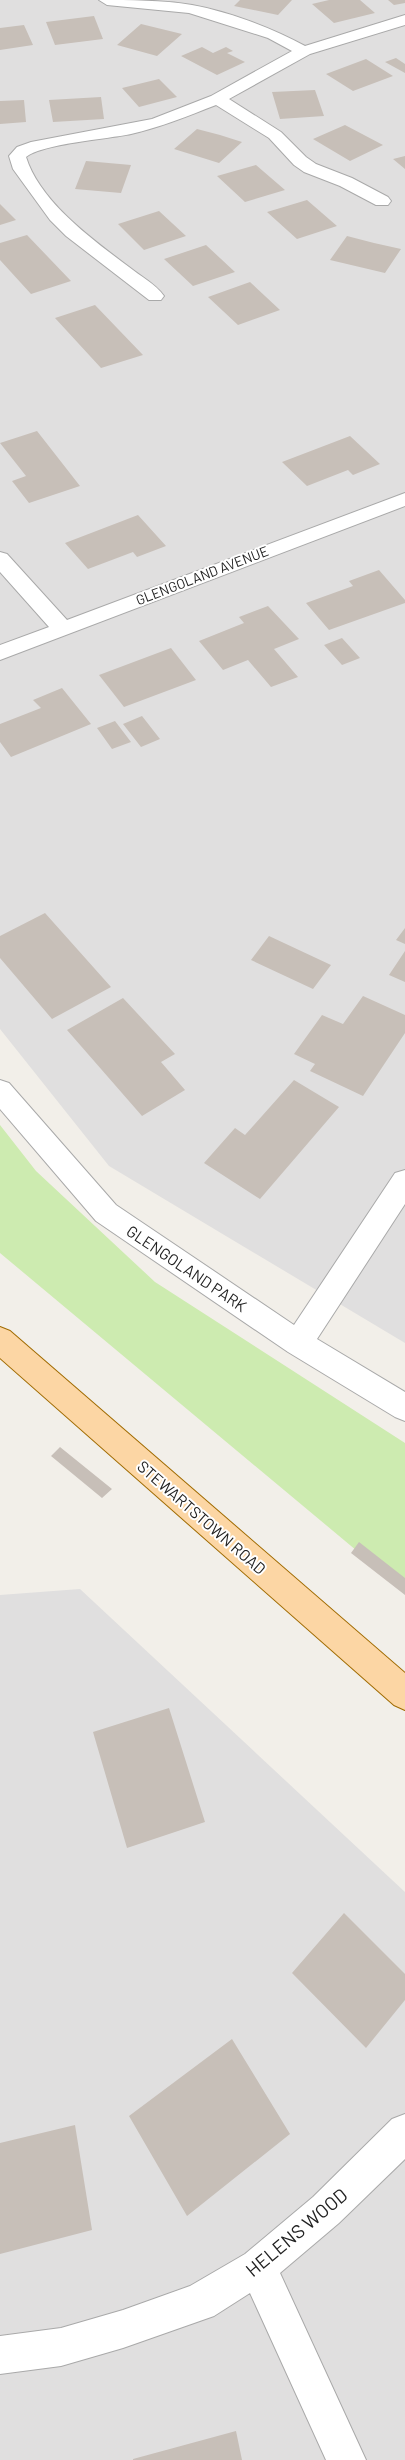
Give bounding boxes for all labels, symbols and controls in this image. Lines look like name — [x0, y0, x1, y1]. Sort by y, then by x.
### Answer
street label: GLENGOLAND AVENUE — [133, 542, 271, 608]
street label: GLENGOLAND PARK — [123, 1221, 251, 1315]
street label: STEWARTSTOWN ROAD — [134, 1456, 270, 1578]
street label: HELENS WOOD — [241, 2183, 351, 2281]

